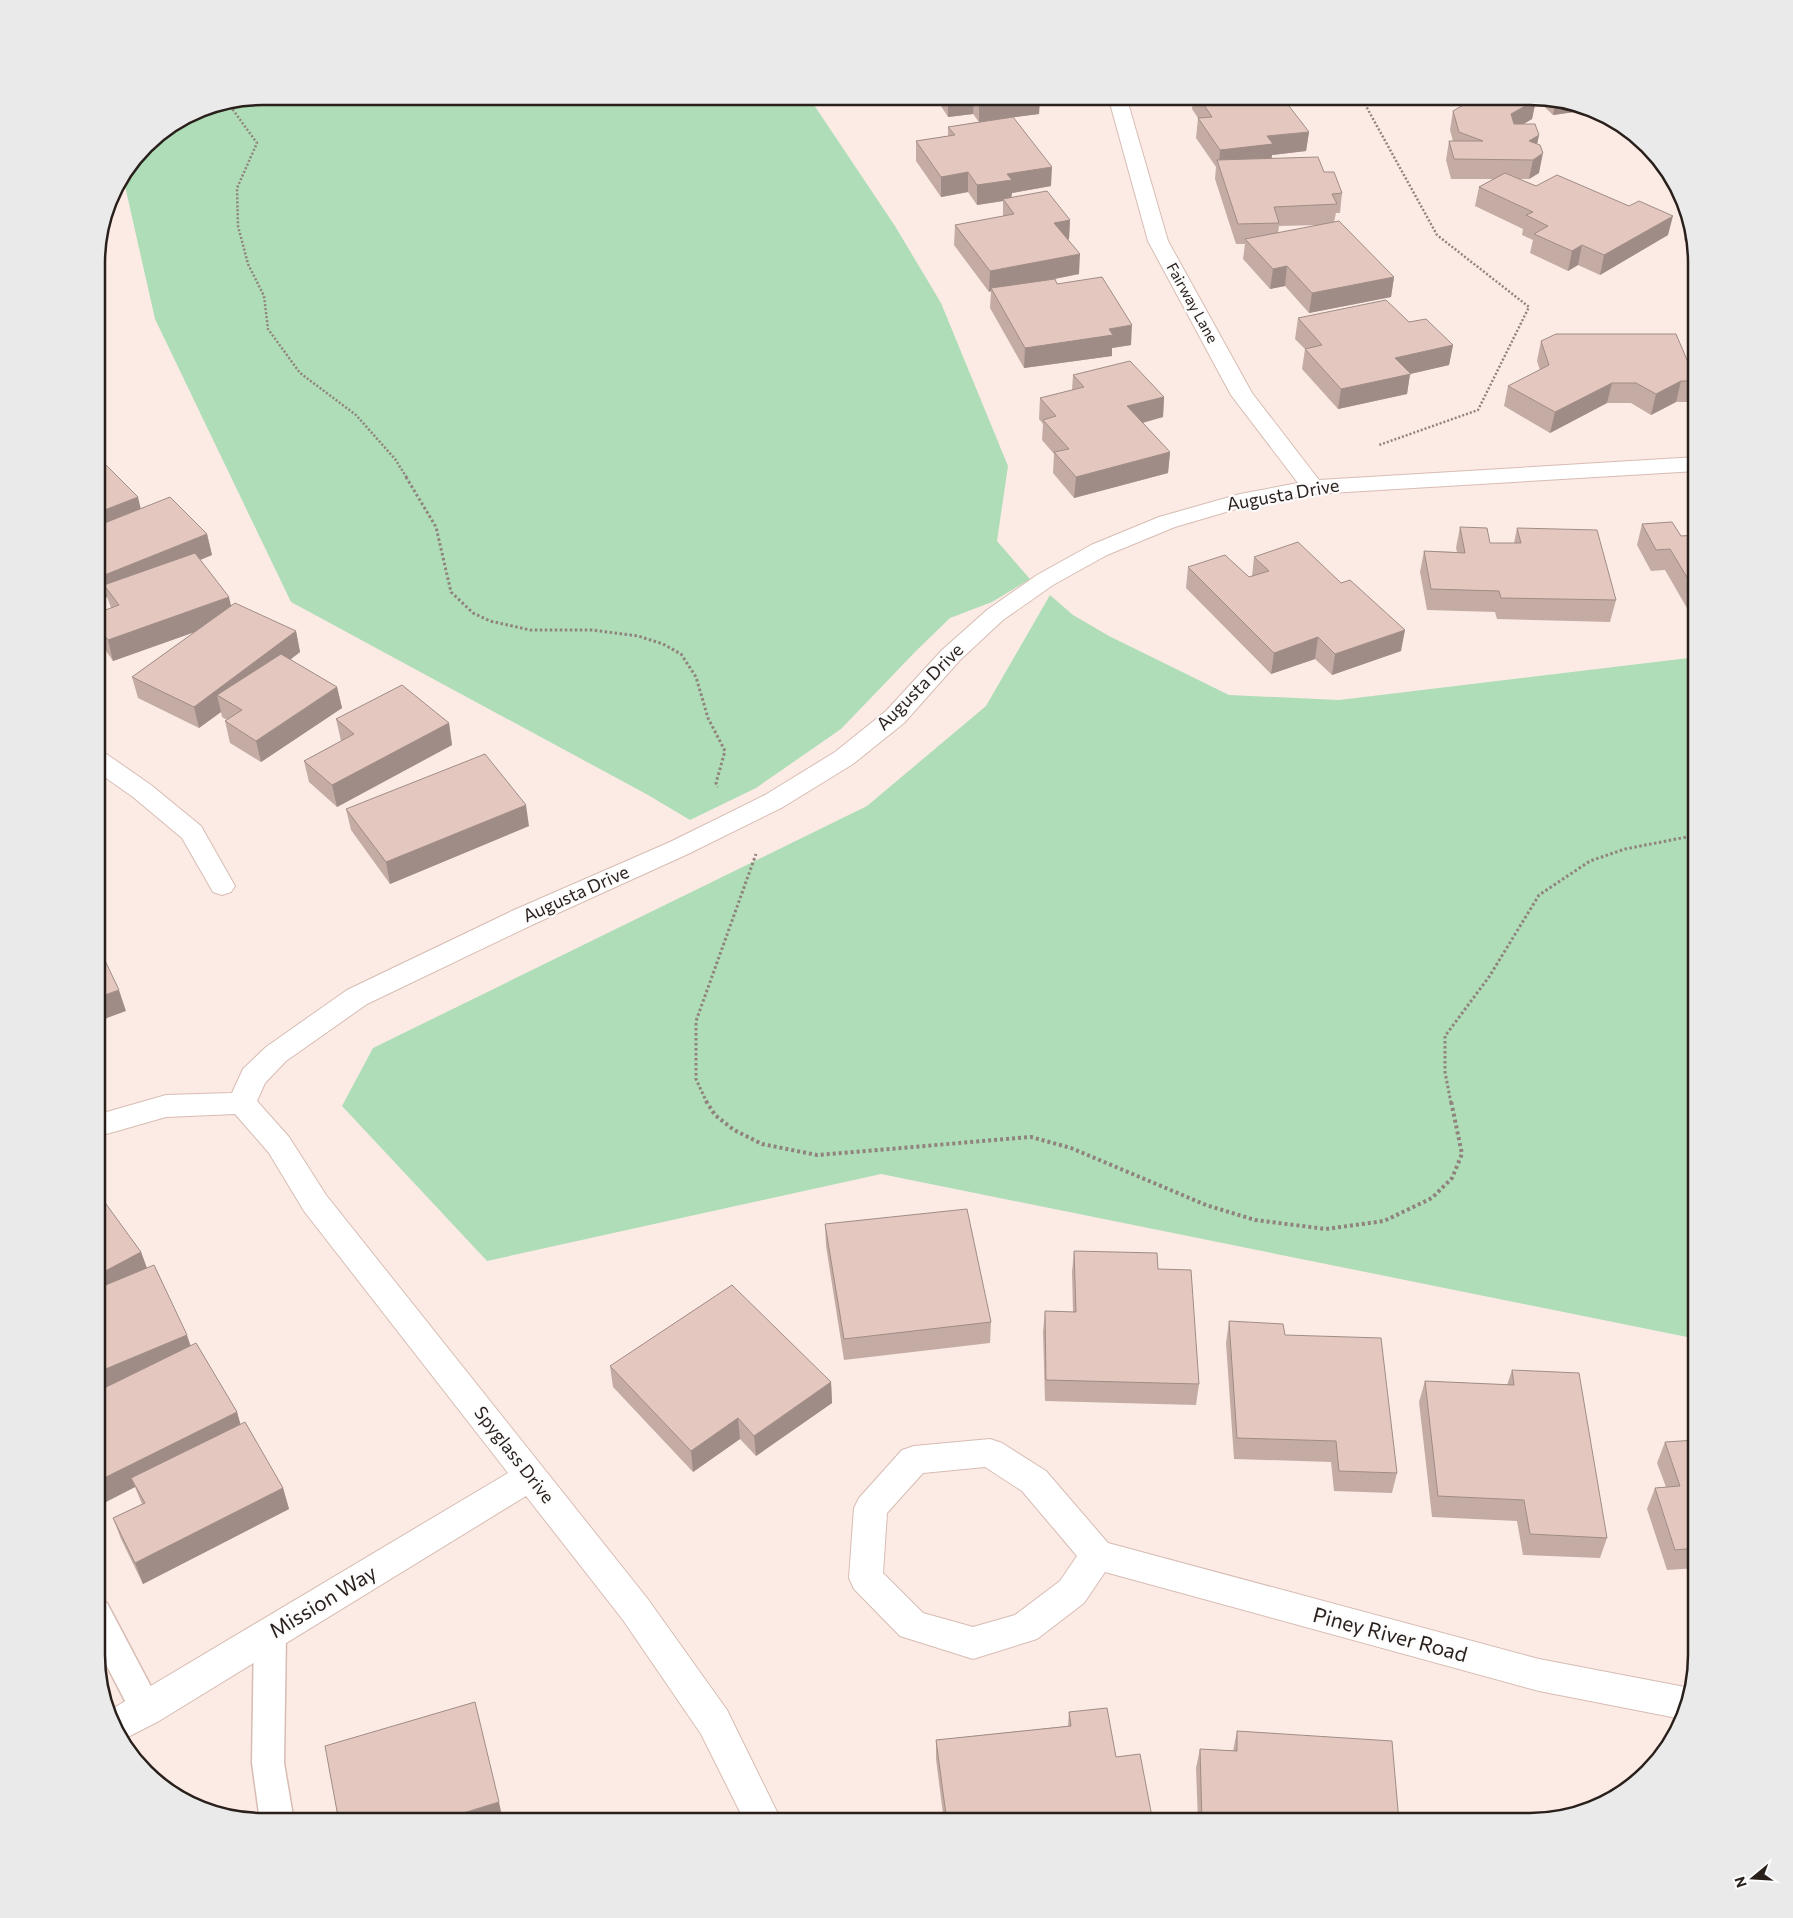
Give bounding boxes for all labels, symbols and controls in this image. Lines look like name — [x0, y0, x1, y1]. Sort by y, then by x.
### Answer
street label: Fairway Lane — [1163, 259, 1222, 346]
street label: Augusta Drive — [1225, 473, 1341, 515]
street label: Augusta Drive — [871, 638, 967, 734]
street label: Augusta Drive — [519, 860, 632, 926]
street label: Spyglass Drive — [470, 1401, 560, 1507]
street label: Mission Way — [264, 1559, 380, 1642]
street label: Piney River Road — [1311, 1601, 1470, 1666]
north arrow — [1728, 1853, 1778, 1903]
text: N — [1730, 1875, 1750, 1890]

